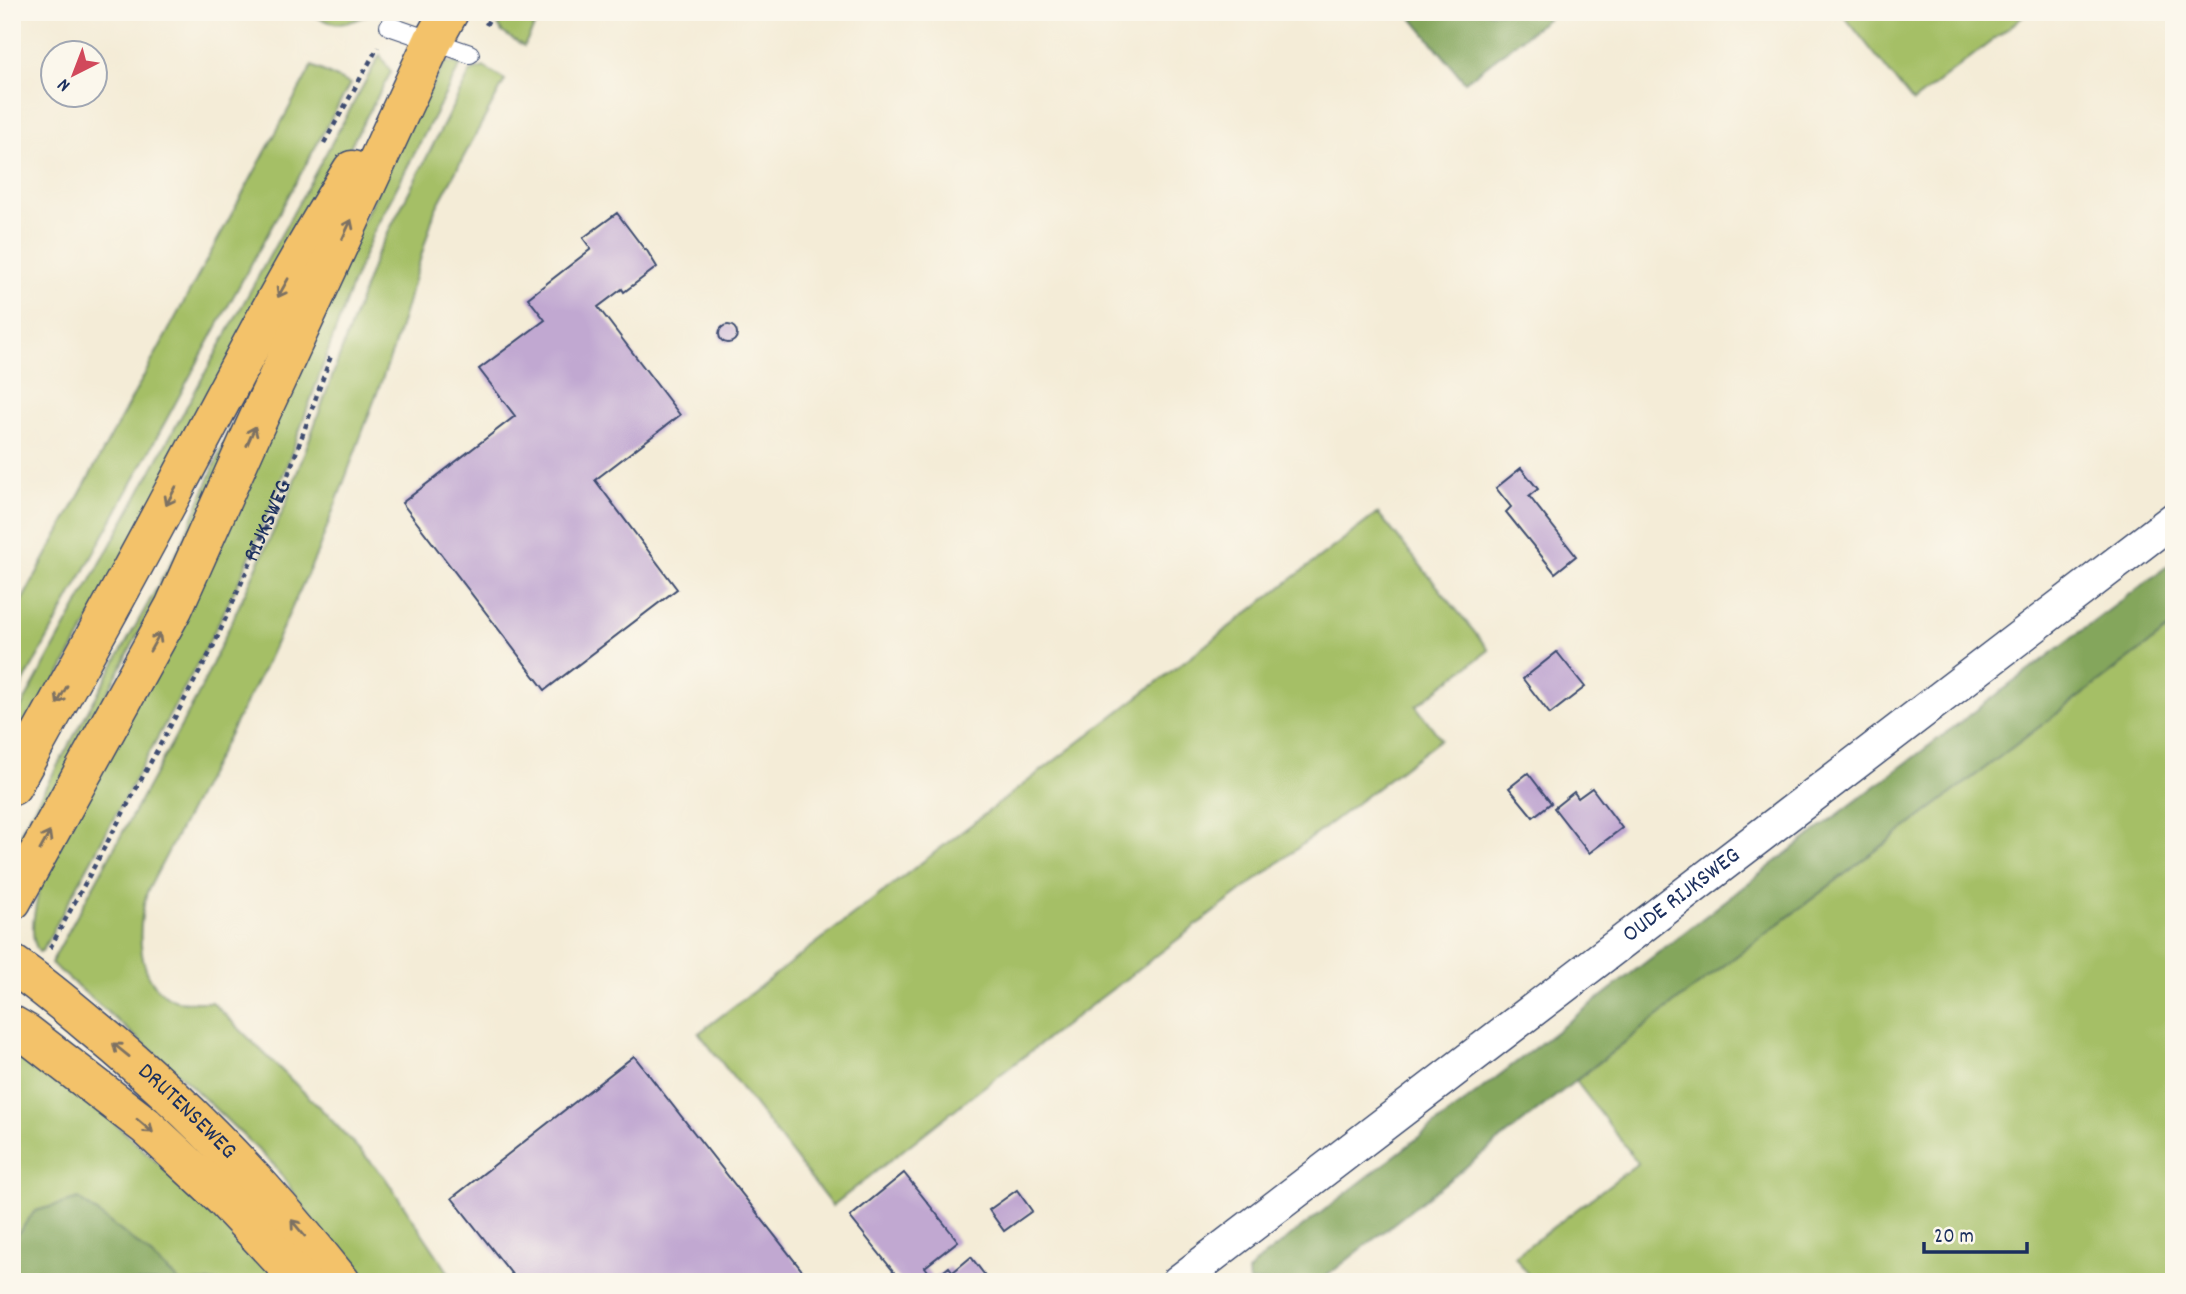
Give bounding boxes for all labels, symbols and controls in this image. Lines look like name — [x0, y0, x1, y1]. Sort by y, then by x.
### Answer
north arrow — [38, 38, 108, 108]
text: N — [52, 71, 77, 97]
one-way arrow — [341, 219, 354, 241]
one-way arrow — [276, 277, 290, 297]
one-way arrow — [245, 425, 258, 447]
street label: RIJKSWEG — [236, 476, 302, 567]
one-way arrow — [164, 485, 178, 505]
one-way arrow — [148, 632, 162, 652]
one-way arrow — [55, 685, 69, 705]
one-way arrow — [39, 831, 52, 852]
street label: OUDE RIJKSWEG — [1616, 840, 1748, 952]
one-way arrow — [112, 1042, 130, 1058]
street label: DRUTENSEWEG — [129, 1056, 244, 1168]
one-way arrow — [135, 1118, 153, 1133]
scale bar — [1924, 1210, 2027, 1254]
one-way arrow — [290, 1220, 306, 1238]
text: 20 m — [1934, 1223, 1974, 1253]

